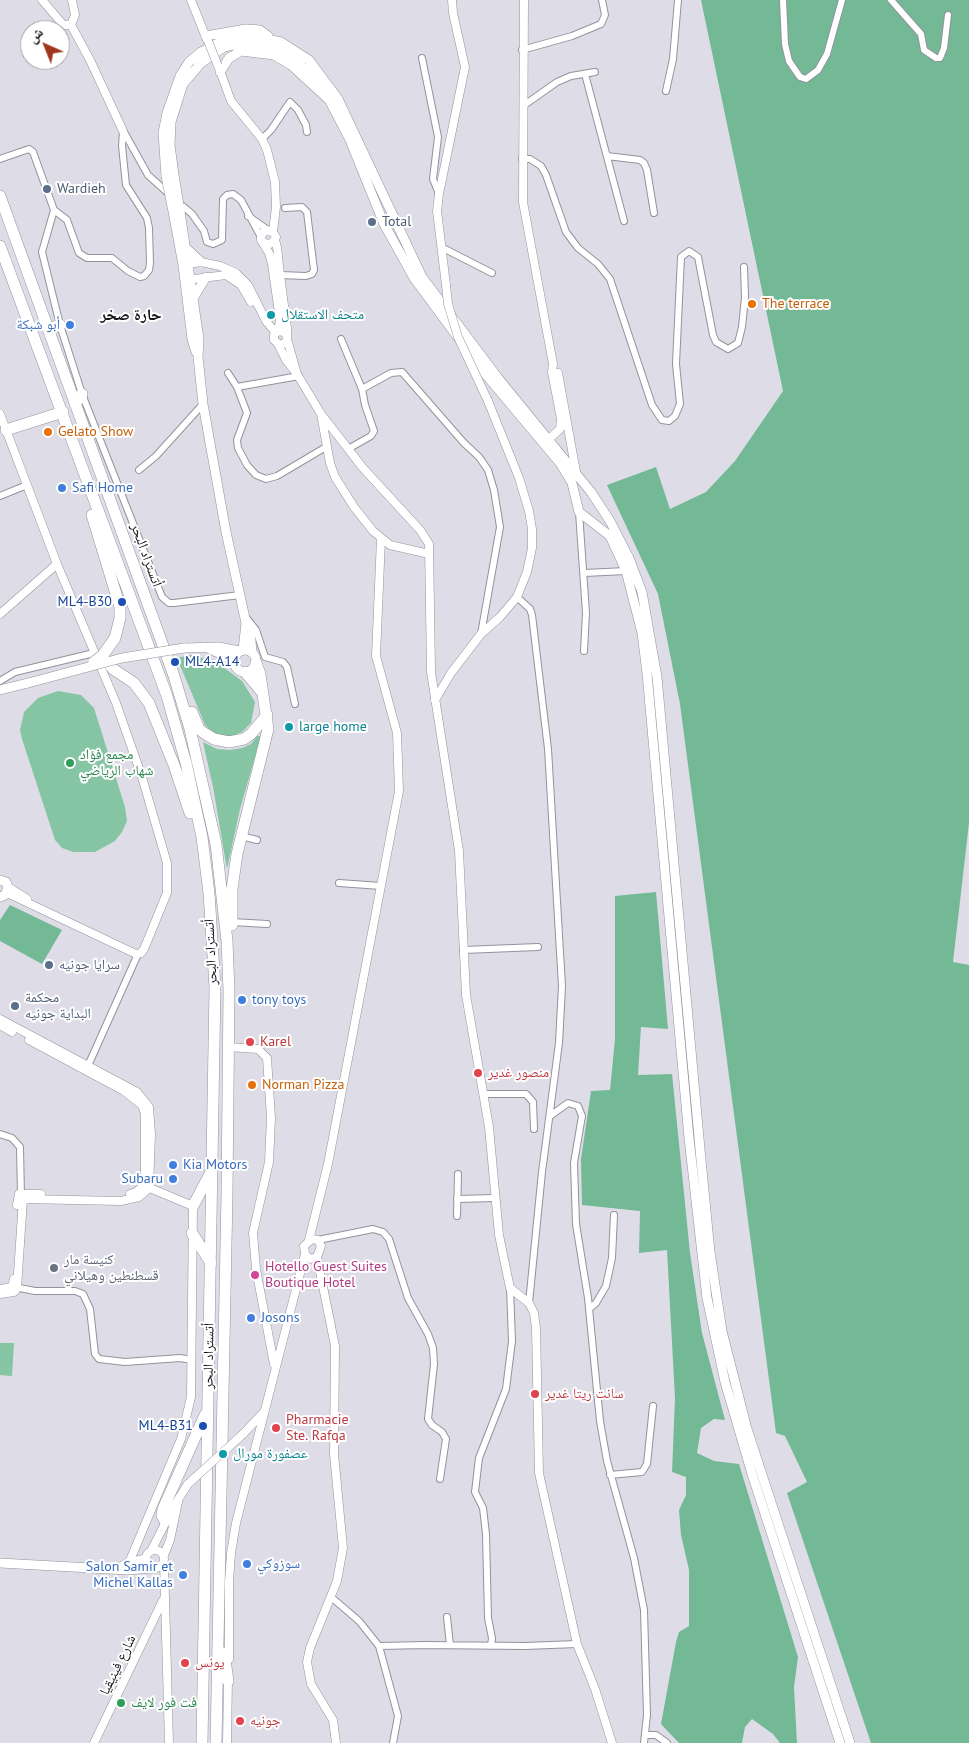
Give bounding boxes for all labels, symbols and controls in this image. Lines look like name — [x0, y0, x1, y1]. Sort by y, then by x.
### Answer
north arrow — [20, 20, 70, 70]
text: ش — [24, 23, 47, 47]
place label: Wardieh — [57, 181, 106, 197]
marker: Wardieh — [41, 183, 53, 195]
place label: Total — [382, 214, 411, 230]
marker: Total — [366, 216, 378, 228]
place label: The terrace — [762, 296, 830, 312]
marker: The terrace — [746, 298, 758, 310]
district label: حارة صخر — [100, 305, 162, 325]
place label: متحف الاستقلال — [281, 307, 364, 323]
marker: متحف الاستقلال — [265, 309, 277, 321]
place label: أبو شبكة — [16, 317, 60, 333]
marker: أبو شبكة — [64, 319, 76, 331]
place label: Gelato Show — [58, 424, 133, 440]
marker: Gelato Show — [42, 426, 54, 438]
place label: Safi Home — [72, 480, 133, 496]
marker: Safi Home — [56, 482, 68, 494]
street label: أتستراد البحر — [127, 521, 165, 589]
place label: ML4-B30 — [58, 594, 112, 610]
marker: ML4-B30 — [116, 596, 128, 608]
place label: ML4-A14 — [185, 654, 239, 670]
marker: ML4-A14 — [169, 656, 181, 668]
place label: large home — [299, 719, 367, 735]
marker: large home — [283, 721, 295, 733]
place label: مجمع فؤاد شهاب الرياضي — [80, 747, 154, 780]
marker: مجمع فؤاد شهاب الرياضي — [64, 757, 76, 769]
street label: أتستراد البحر — [201, 918, 221, 986]
place label: سرايا جونيه — [59, 957, 120, 973]
marker: سرايا جونيه — [43, 959, 55, 971]
place label: محكمة البداية جونيه — [25, 990, 91, 1022]
place label: tony toys — [252, 992, 306, 1008]
marker: tony toys — [236, 994, 248, 1006]
marker: محكمة البداية جونيه — [9, 1000, 21, 1012]
place label: Karel — [260, 1034, 291, 1050]
marker: Karel — [244, 1036, 256, 1048]
place label: منصور غدير — [488, 1065, 549, 1081]
marker: منصور غدير — [472, 1067, 484, 1079]
place label: Norman Pizza — [262, 1077, 344, 1093]
marker: Norman Pizza — [246, 1079, 258, 1091]
place label: Kia Motors — [183, 1157, 247, 1173]
marker: Kia Motors — [167, 1159, 179, 1171]
place label: Subaru — [121, 1171, 163, 1187]
marker: Subaru — [167, 1173, 179, 1185]
place label: كنيسة مار قسطنطين وهيلاني — [64, 1252, 159, 1284]
place label: Hotello Guest Suites Boutique Hotel — [265, 1259, 387, 1292]
marker: كنيسة مار قسطنطين وهيلاني — [48, 1262, 60, 1274]
marker: Hotello Guest Suites Boutique Hotel — [249, 1269, 261, 1281]
place label: Josons — [261, 1310, 300, 1326]
marker: Josons — [245, 1312, 257, 1324]
street label: أتستراد البحر — [200, 1323, 218, 1389]
place label: سانت ريتا غدير — [545, 1386, 623, 1402]
marker: سانت ريتا غدير — [529, 1388, 541, 1400]
place label: Pharmacie Ste. Rafqa — [286, 1412, 349, 1444]
place label: ML4-B31 — [139, 1418, 193, 1434]
marker: ML4-B31 — [197, 1420, 209, 1432]
marker: Pharmacie Ste. Rafqa — [270, 1422, 282, 1434]
place label: عصفورة مورال — [233, 1446, 308, 1462]
marker: عصفورة مورال — [217, 1448, 229, 1460]
place label: سوزوكي — [257, 1556, 300, 1572]
marker: سوزوكي — [241, 1558, 253, 1570]
place label: Salon Samir et Michel Kallas — [86, 1559, 173, 1591]
marker: Salon Samir et Michel Kallas — [177, 1569, 189, 1581]
street label: شارع فينيقيا — [96, 1632, 140, 1698]
place label: يونس — [195, 1655, 224, 1671]
marker: يونس — [179, 1657, 191, 1669]
place label: فت فور لايف — [131, 1695, 197, 1711]
marker: فت فور لايف — [115, 1697, 127, 1709]
place label: جونيه — [250, 1713, 281, 1729]
marker: جونيه — [234, 1715, 246, 1727]

